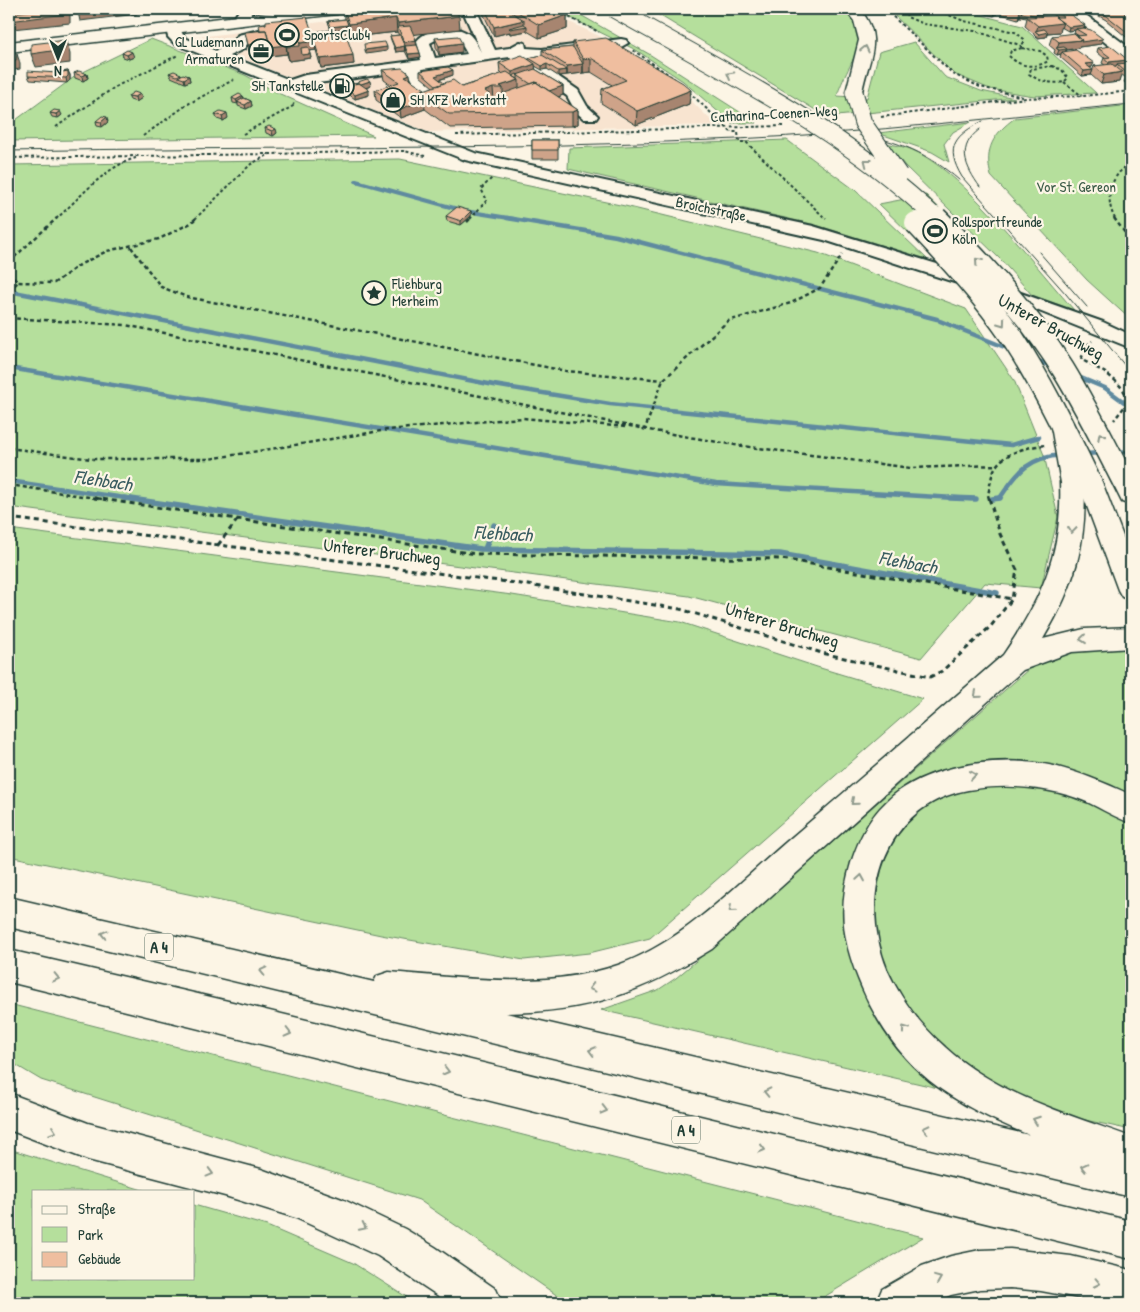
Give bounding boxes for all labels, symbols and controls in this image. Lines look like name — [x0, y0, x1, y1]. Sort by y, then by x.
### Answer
sports icon: SportsClub4 — [274, 22, 300, 48]
place label: SportsClub4 — [304, 24, 370, 45]
place label: GL Ludemann Armaturen — [175, 31, 244, 69]
north arrow — [32, 32, 82, 82]
office icon: GL Ludemann Armaturen — [248, 38, 274, 64]
one-way arrow — [859, 45, 870, 54]
text: N — [54, 62, 62, 81]
one-way arrow — [726, 71, 735, 81]
fuel station icon: SH Tankstelle — [329, 73, 355, 99]
place label: SH Tankstelle — [251, 75, 324, 96]
shop icon: SH KFZ Werkstatt — [380, 87, 406, 113]
place label: SH KFZ Werkstatt — [410, 89, 507, 110]
street label: Catharina-Coenen-Weg — [710, 100, 838, 127]
one-way arrow — [864, 159, 873, 167]
park label: Vor St. Gereon — [1036, 176, 1116, 197]
street label: Broichstraße — [674, 191, 748, 226]
place label: Rollsportfreunde Köln — [952, 211, 1042, 249]
sports icon: Rollsportfreunde Köln — [922, 218, 948, 244]
one-way arrow — [975, 258, 984, 267]
place label: Fliehburg Merheim — [391, 273, 442, 311]
place icon: Fliehburg Merheim — [361, 280, 387, 306]
street label: Unterer Bruchweg — [994, 287, 1109, 366]
one-way arrow — [996, 318, 1005, 327]
one-way arrow — [1097, 433, 1107, 442]
water label: Flehbach — [72, 463, 136, 497]
water label: Flehbach — [473, 518, 535, 548]
one-way arrow — [1067, 527, 1078, 535]
street label: Unterer Bruchweg — [322, 532, 442, 571]
water label: Flehbach — [877, 544, 941, 580]
street label: Unterer Bruchweg — [722, 595, 842, 654]
one-way arrow — [1078, 633, 1086, 644]
one-way arrow — [973, 689, 982, 698]
one-way arrow — [970, 770, 978, 781]
one-way arrow — [851, 796, 860, 805]
one-way arrow — [856, 873, 866, 882]
one-way arrow — [729, 903, 738, 912]
one-way arrow — [100, 929, 109, 940]
road number: A 4 — [145, 934, 173, 960]
one-way arrow — [258, 966, 267, 977]
one-way arrow — [52, 972, 61, 983]
one-way arrow — [588, 982, 597, 993]
one-way arrow — [902, 1025, 911, 1034]
one-way arrow — [284, 1027, 292, 1037]
one-way arrow — [588, 1046, 597, 1057]
one-way arrow — [442, 1065, 451, 1076]
one-way arrow — [763, 1087, 772, 1098]
one-way arrow — [599, 1104, 608, 1115]
road number: A 4 — [672, 1116, 700, 1144]
one-way arrow — [1032, 1116, 1041, 1126]
one-way arrow — [921, 1124, 930, 1135]
one-way arrow — [48, 1125, 57, 1135]
one-way arrow — [757, 1143, 766, 1154]
one-way arrow — [1079, 1162, 1088, 1173]
one-way arrow — [206, 1167, 214, 1178]
legend — [32, 1190, 195, 1280]
text: Straße — [78, 1198, 116, 1219]
one-way arrow — [358, 1221, 367, 1231]
text: Park — [78, 1224, 103, 1245]
text: Gebäude — [78, 1248, 121, 1269]
one-way arrow — [933, 1275, 942, 1286]
one-way arrow — [1093, 1277, 1102, 1287]

